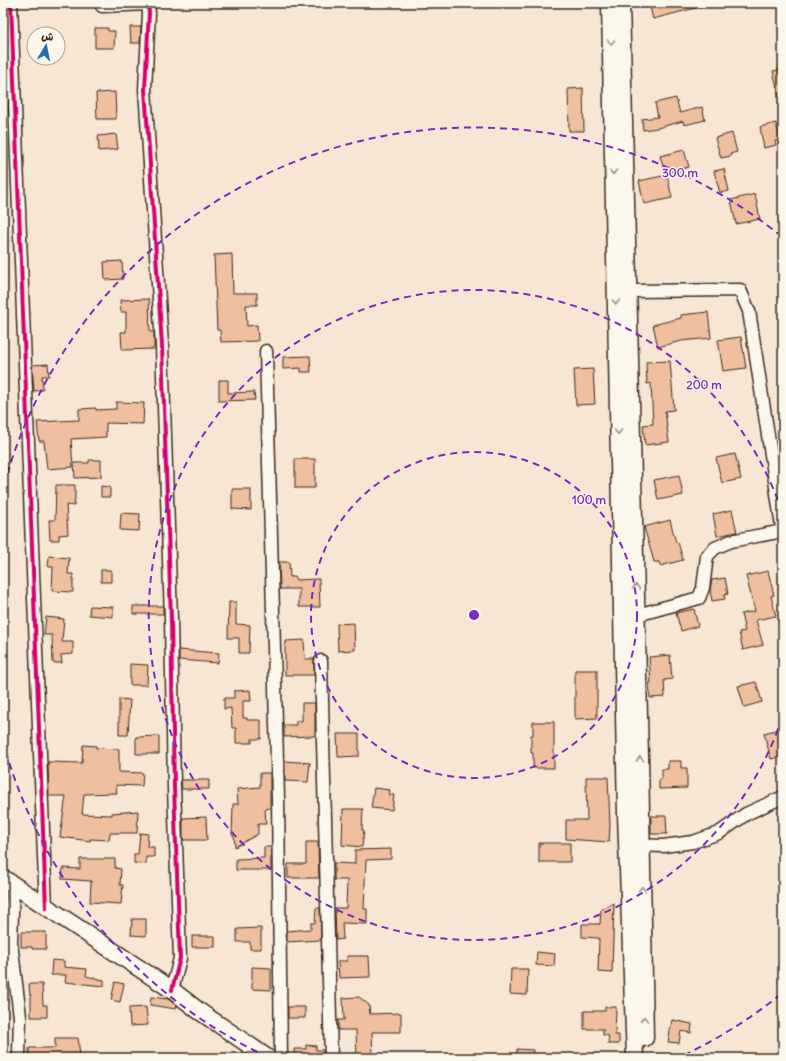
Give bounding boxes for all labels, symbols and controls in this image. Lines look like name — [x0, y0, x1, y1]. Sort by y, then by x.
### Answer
north arrow — [26, 26, 66, 66]
text: ش — [41, 28, 55, 44]
one-way arrow — [607, 39, 615, 45]
text: 300 m — [662, 165, 698, 180]
one-way arrow — [609, 169, 617, 175]
one-way arrow — [612, 299, 620, 305]
text: 200 m — [686, 377, 722, 392]
one-way arrow — [614, 429, 623, 435]
text: 100 m — [572, 492, 606, 507]
one-way arrow — [632, 584, 640, 590]
centre of rings — [467, 608, 481, 622]
one-way arrow — [636, 756, 644, 762]
one-way arrow — [638, 886, 646, 892]
one-way arrow — [640, 1016, 648, 1022]

